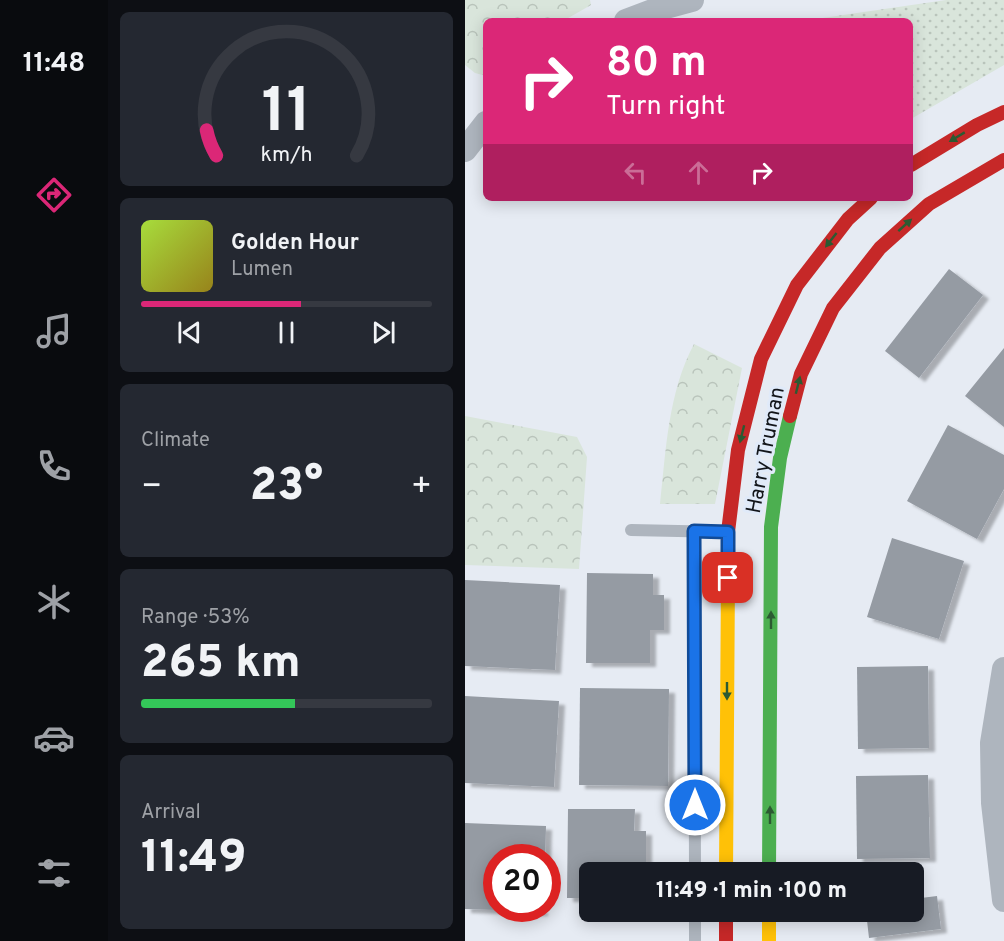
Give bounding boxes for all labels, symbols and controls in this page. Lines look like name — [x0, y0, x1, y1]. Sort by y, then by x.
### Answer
text: 80 m — [606, 38, 707, 91]
icon: right — [507, 42, 585, 120]
text: 11:48 — [23, 47, 85, 81]
text: 11 — [262, 75, 311, 154]
text: Turn right — [606, 90, 725, 124]
one-way arrow — [949, 132, 965, 143]
text: km/h — [260, 142, 313, 169]
icon: left — [619, 156, 652, 189]
icon: ahead — [682, 156, 715, 189]
icon: right — [745, 156, 778, 189]
icon: directions — [33, 174, 75, 216]
one-way arrow — [897, 219, 912, 232]
text: Golden Hour — [231, 230, 359, 257]
one-way arrow — [826, 233, 838, 248]
text: Lumen — [231, 257, 293, 283]
icon: music — [33, 310, 75, 352]
icon: previous — [173, 316, 206, 349]
icon: pause — [270, 316, 303, 349]
icon: next — [367, 316, 400, 349]
one-way arrow — [794, 376, 804, 394]
street label: Harry Truman — [741, 385, 792, 516]
one-way arrow — [736, 425, 746, 443]
text: Climate — [141, 428, 210, 454]
icon: phone — [33, 445, 75, 487]
text: 23° — [250, 459, 323, 516]
text: − — [141, 467, 162, 509]
text: + — [411, 467, 432, 509]
pin — [702, 552, 753, 603]
icon: arrive — [711, 561, 744, 594]
icon: climate — [33, 581, 75, 623]
text: Range · 53% — [141, 605, 250, 631]
one-way arrow — [766, 610, 776, 629]
text: 265 km — [141, 636, 301, 693]
one-way arrow — [722, 681, 732, 700]
icon: car — [33, 717, 75, 759]
position arrow — [663, 773, 727, 837]
text: Arrival — [141, 800, 201, 826]
one-way arrow — [765, 805, 775, 824]
text: 11:49 — [141, 831, 246, 888]
speed limit sign: 20 — [483, 844, 561, 922]
icon: filters — [33, 852, 75, 894]
text: 11:49 · 1 min · 100 m — [656, 878, 847, 905]

